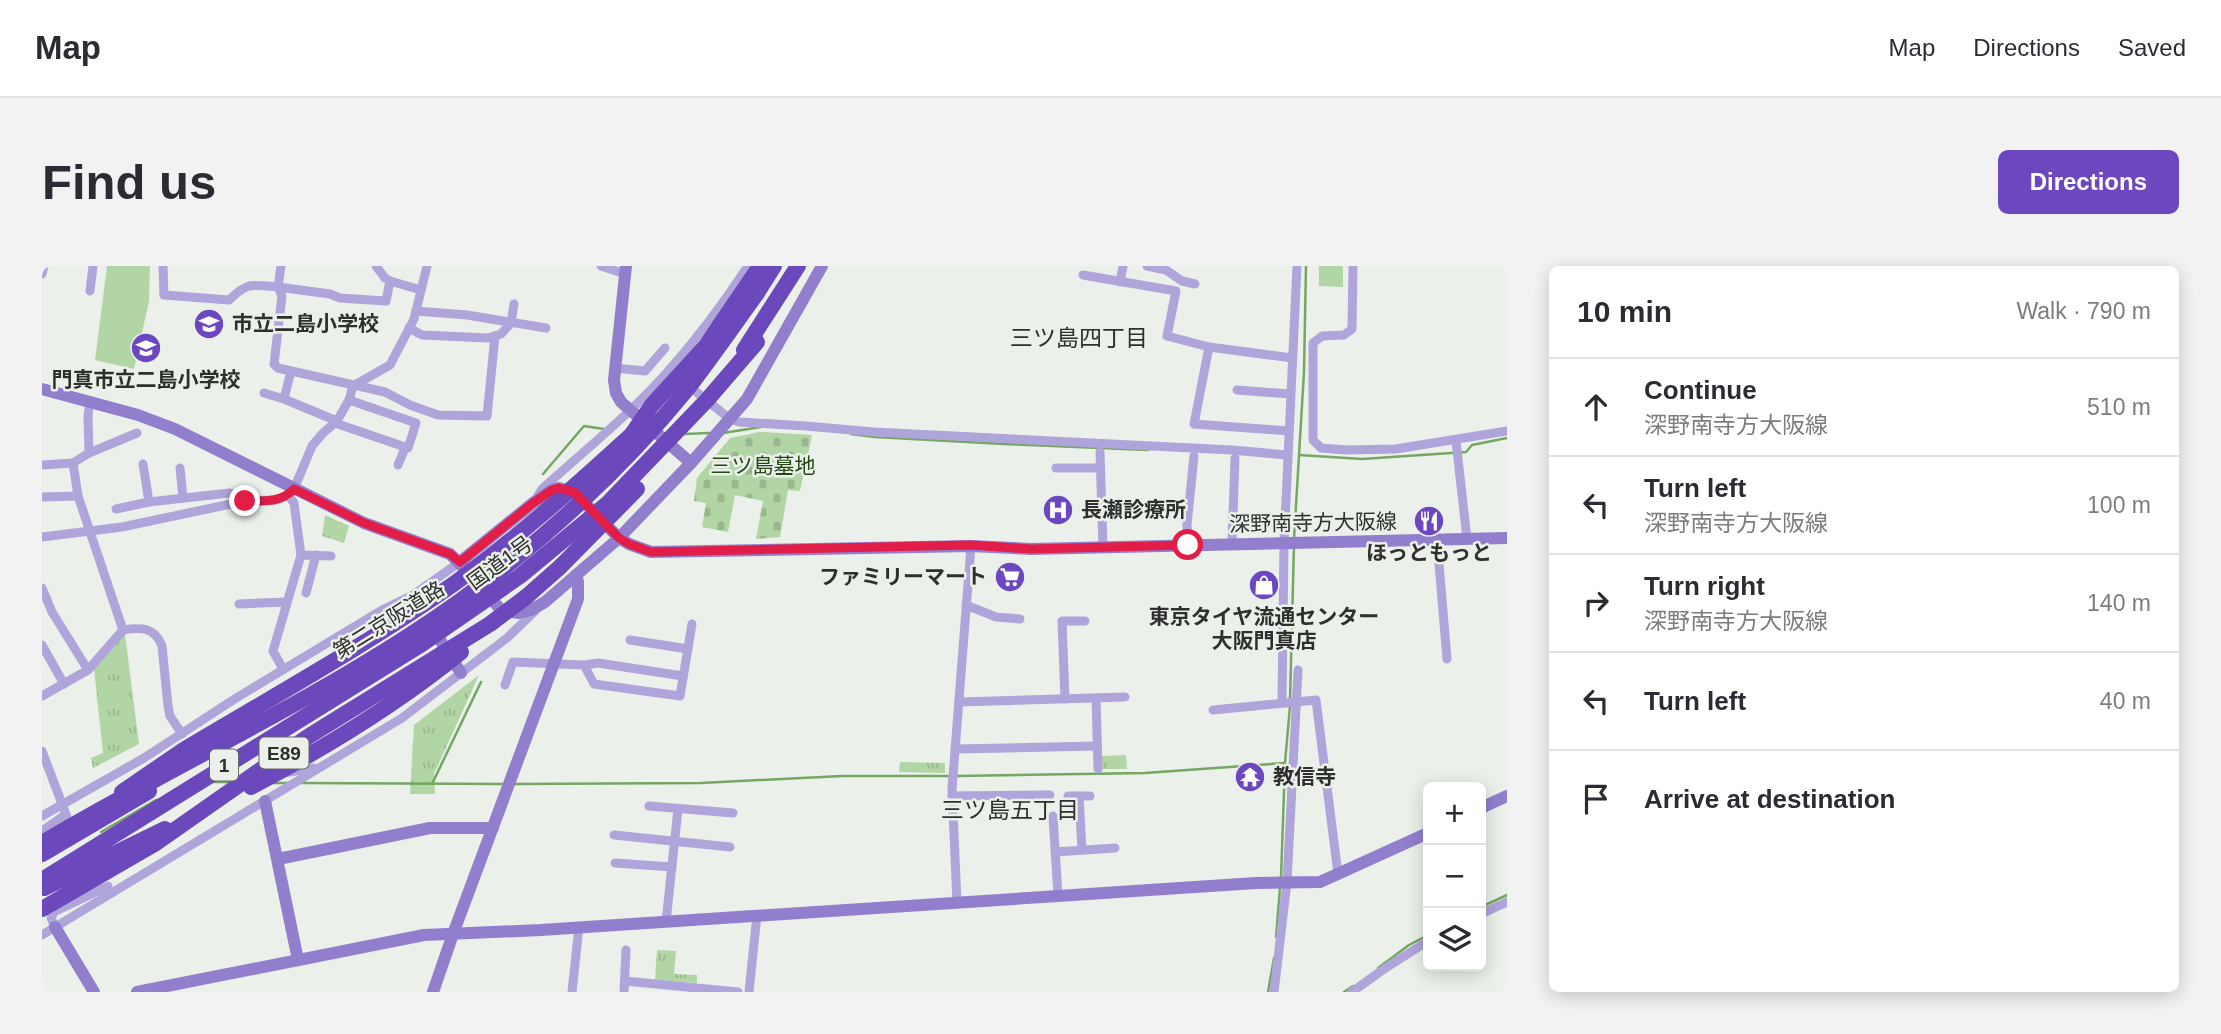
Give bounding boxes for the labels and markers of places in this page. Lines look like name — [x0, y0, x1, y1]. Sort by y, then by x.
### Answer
school or university icon: 市立二島小学校 — [192, 307, 226, 341]
place label: 市立二島小学校 — [232, 312, 379, 335]
school or university icon: 門真市立二島小学校 — [129, 331, 163, 365]
place label: 門真市立二島小学校 — [52, 368, 241, 391]
hospital icon: 長瀬診療所 — [1041, 493, 1075, 527]
place label: 長瀬診療所 — [1081, 498, 1186, 521]
restaurant icon: ほっともっと — [1412, 504, 1446, 538]
place label: ほっともっと — [1366, 541, 1492, 564]
supermarket icon: ファミリーマート — [993, 560, 1027, 594]
place label: ファミリーマート — [819, 565, 987, 588]
shop icon: 東京タイヤ流通センター 大阪門真店 — [1247, 568, 1281, 602]
place label: 東京タイヤ流通センター 大阪門真店 — [1149, 605, 1379, 652]
temple icon: 教信寺 — [1233, 760, 1267, 794]
place label: 教信寺 — [1273, 765, 1336, 788]

